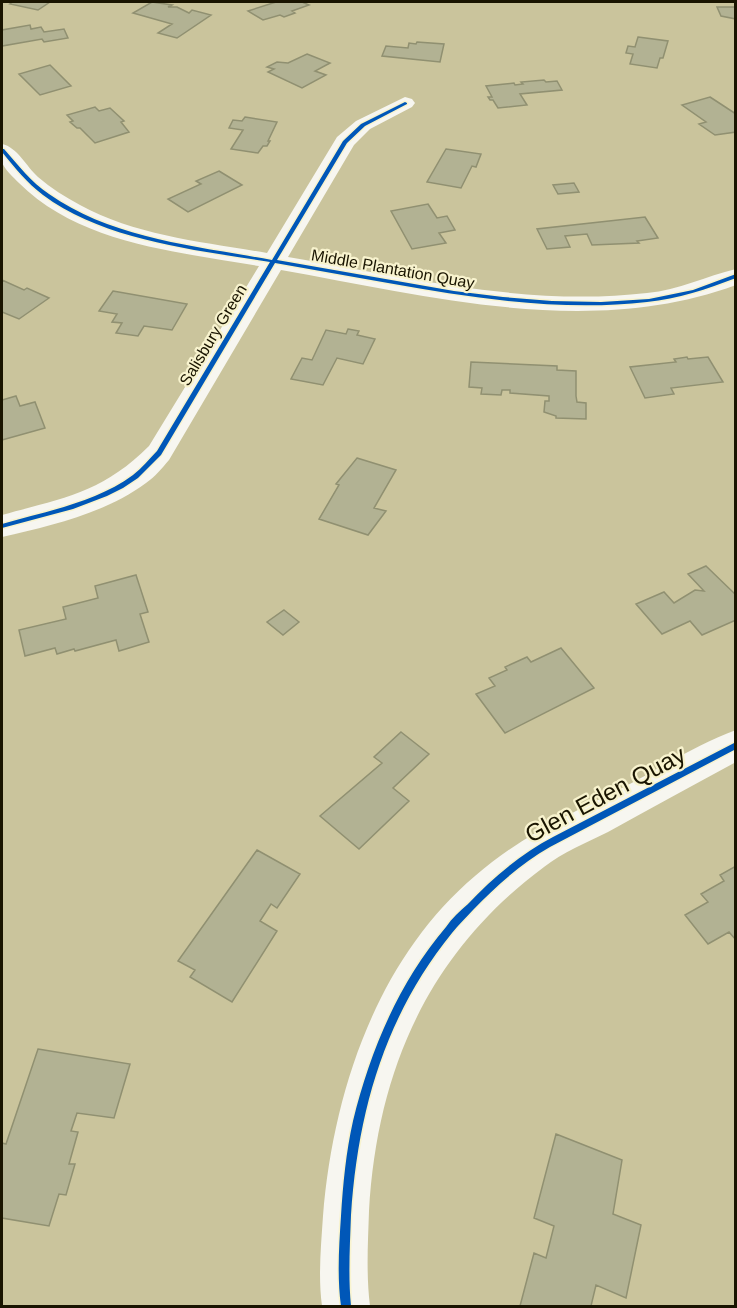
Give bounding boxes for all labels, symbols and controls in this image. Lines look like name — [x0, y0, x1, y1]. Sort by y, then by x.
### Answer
street label: Middle Plantation Quay — [310, 246, 476, 292]
street label: Salisbury Green — [176, 281, 250, 389]
street label: Glen Eden Quay — [520, 740, 690, 848]

